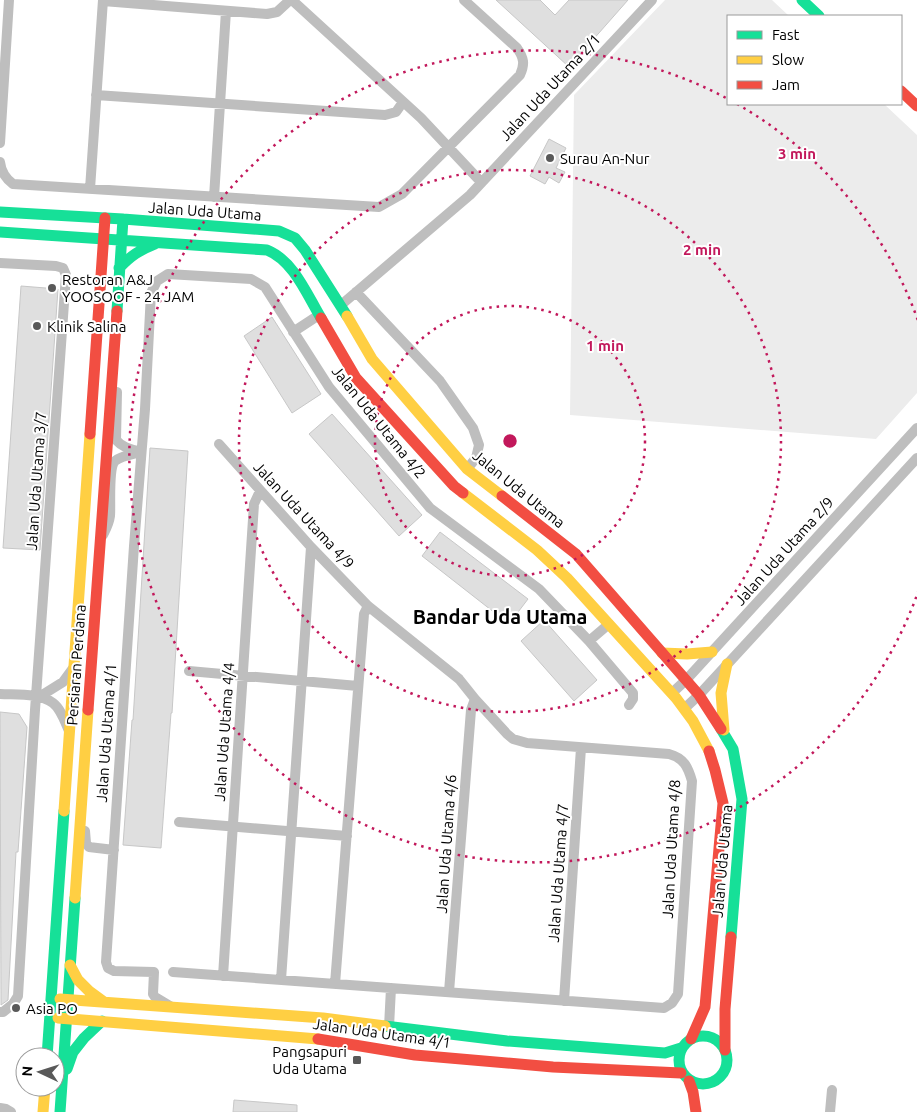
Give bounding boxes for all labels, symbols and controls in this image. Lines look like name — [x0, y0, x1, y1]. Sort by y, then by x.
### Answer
legend — [727, 15, 902, 105]
text: Fast — [772, 26, 800, 43]
street label: Jalan Uda Utama 2/1 — [496, 30, 604, 144]
text: Slow — [772, 51, 805, 68]
text: Jam — [772, 76, 800, 93]
text: 3 min — [778, 145, 816, 162]
place label: Surau An-Nur — [560, 150, 650, 167]
marker: Surau An-Nur — [544, 152, 556, 164]
street label: Jalan Uda Utama — [148, 199, 262, 223]
text: 2 min — [683, 241, 721, 258]
place label: Restoran A&J YOOSOOF - 24 JAM — [62, 271, 194, 305]
marker: Restoran A&J YOOSOOF - 24 JAM — [46, 282, 58, 294]
place label: Klinik Salina — [47, 318, 126, 335]
marker: Klinik Salina — [31, 320, 43, 332]
text: 1 min — [586, 337, 624, 354]
street label: Jalan Uda Utama 4/2 — [329, 363, 429, 481]
street label: Jalan Uda Utama 3/7 — [23, 411, 49, 551]
centre of rings — [501, 432, 519, 450]
street label: Jalan Uda Utama — [470, 447, 568, 531]
street label: Jalan Uda Utama 4/9 — [250, 458, 358, 572]
street label: Jalan Uda Utama 2/9 — [731, 494, 837, 608]
street label: Persiaran Perdana — [63, 604, 89, 726]
district label: Bandar Uda Utama — [413, 605, 587, 628]
street label: Jalan Uda Utama 4/4 — [211, 662, 237, 802]
street label: Jalan Uda Utama 4/1 — [93, 663, 119, 803]
street label: Jalan Uda Utama 4/6 — [433, 774, 459, 914]
street label: Jalan Uda Utama 4/8 — [659, 779, 683, 919]
street label: Jalan Uda Utama 4/7 — [545, 803, 571, 943]
street label: Jalan Uda Utama — [709, 804, 735, 918]
place label: Asia PO — [26, 1000, 78, 1017]
marker: Asia PO — [10, 1002, 22, 1014]
street label: Jalan Uda Utama 4/1 — [312, 1015, 452, 1051]
place label: Pangsapuri Uda Utama — [272, 1043, 347, 1077]
north arrow — [15, 1047, 65, 1097]
marker: Pangsapuri Uda Utama — [351, 1054, 363, 1066]
text: N — [19, 1065, 35, 1077]

